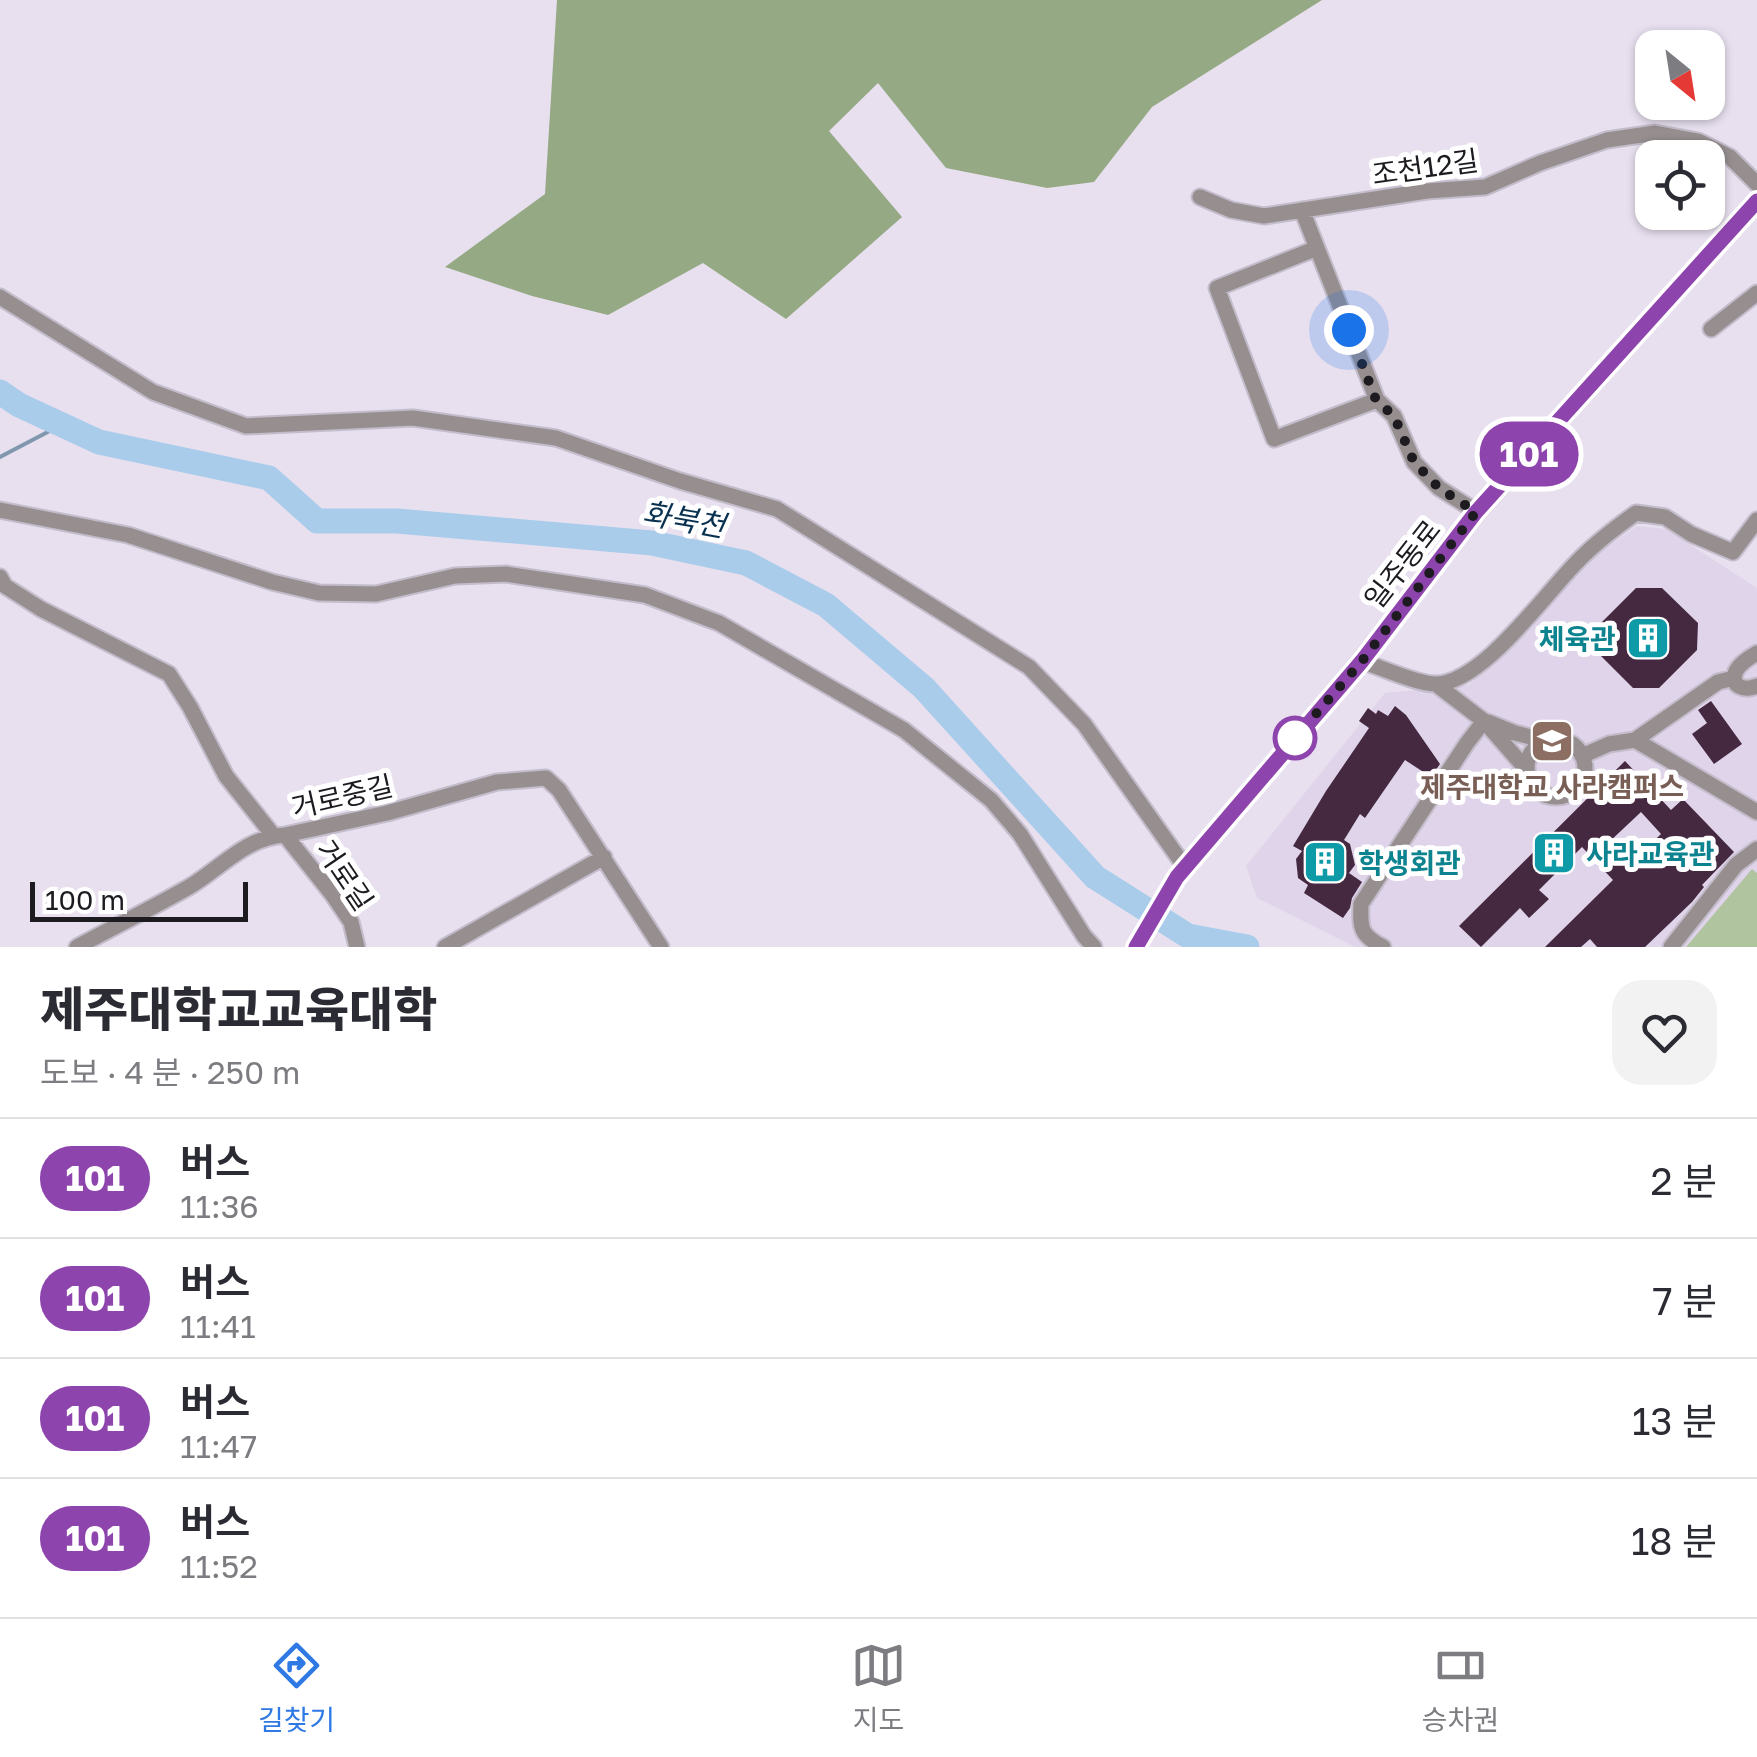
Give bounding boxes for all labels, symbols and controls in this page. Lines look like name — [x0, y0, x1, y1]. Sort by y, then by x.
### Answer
north arrow — [1635, 30, 1725, 120]
map controls — [1635, 30, 1725, 230]
button: locate — [1635, 140, 1725, 230]
street label: 조천12길 — [1370, 143, 1480, 191]
your location — [1324, 305, 1374, 355]
line badge: 101 — [1472, 422, 1586, 486]
text: 101 — [1500, 433, 1558, 475]
water label: 화북천 — [640, 494, 731, 545]
street label: 일주동로 — [1357, 513, 1447, 615]
building icon: 체육관 — [1625, 615, 1671, 661]
place label: 체육관 — [1539, 622, 1616, 655]
unlabelled marker — [1274, 717, 1316, 759]
school or university icon: 제주대학교 사라캠퍼스 — [1529, 718, 1575, 764]
street label: 거로중길 — [288, 768, 396, 824]
place label: 제주대학교 사라캠퍼스 — [1420, 770, 1684, 803]
building icon: 사라교육관 — [1531, 830, 1577, 876]
street label: 거로길 — [310, 834, 380, 916]
place label: 사라교육관 — [1586, 837, 1715, 870]
building icon: 학생회관 — [1302, 839, 1348, 885]
place label: 학생회관 — [1358, 846, 1461, 879]
scale bar — [30, 877, 248, 921]
text: 100 m — [45, 883, 125, 916]
text: 제주대학교교육대학 — [40, 980, 437, 1038]
button: heart — [1612, 980, 1717, 1085]
text: 도보 · 4 분 · 250 m — [40, 1053, 300, 1091]
text: 버스 — [180, 1139, 250, 1184]
text: 101 — [66, 1157, 124, 1199]
text: 2 분 — [1650, 1158, 1717, 1203]
text: 11:36 — [180, 1187, 259, 1225]
text: 버스 — [180, 1259, 250, 1304]
text: 101 — [66, 1277, 124, 1319]
text: 7 분 — [1652, 1278, 1717, 1323]
text: 11:41 — [180, 1307, 256, 1345]
text: 버스 — [180, 1379, 250, 1424]
text: 101 — [66, 1397, 124, 1439]
text: 13 분 — [1632, 1398, 1717, 1443]
text: 11:47 — [180, 1427, 257, 1465]
text: 버스 — [180, 1499, 250, 1544]
text: 101 — [66, 1517, 124, 1559]
text: 18 분 — [1631, 1518, 1717, 1563]
text: 11:52 — [180, 1547, 258, 1585]
tab: 길찾기 — [258, 1638, 335, 1738]
tab: 지도 — [851, 1638, 906, 1738]
tab: 승차권 — [1422, 1638, 1499, 1738]

